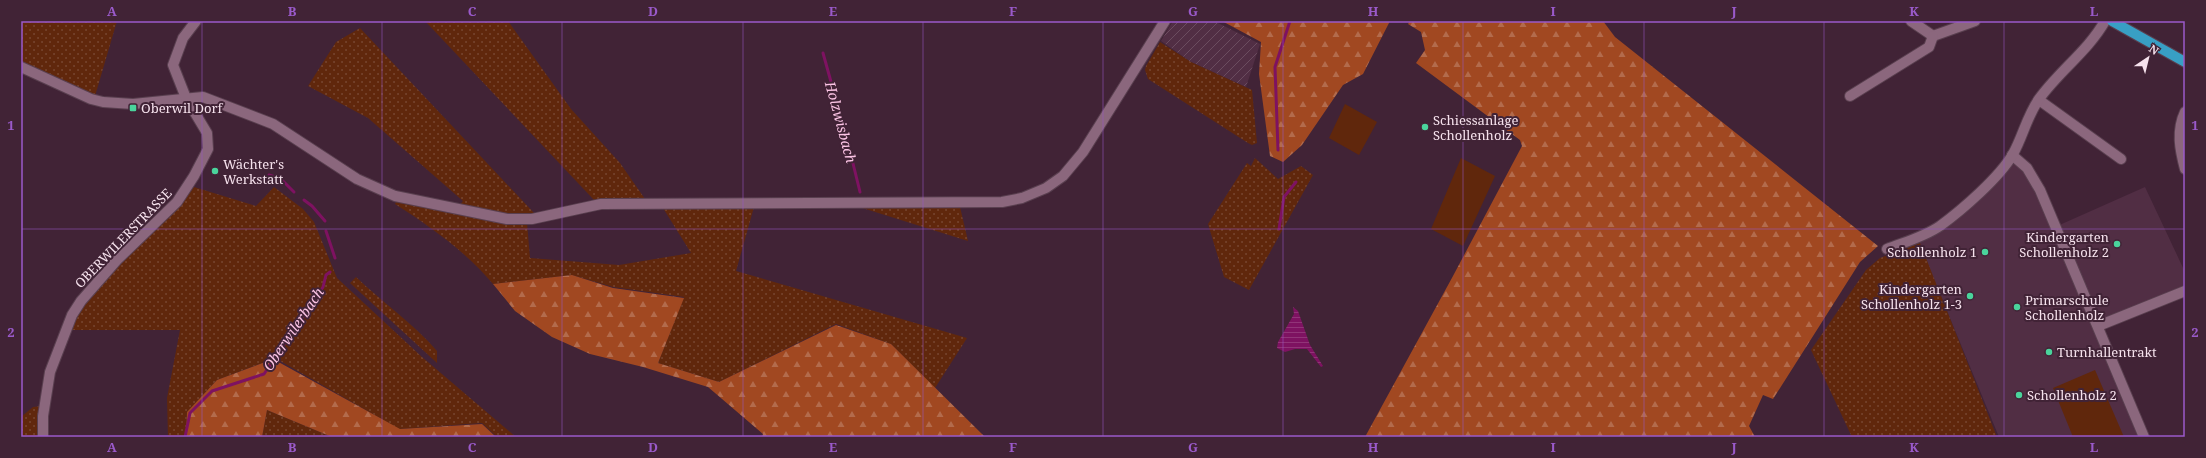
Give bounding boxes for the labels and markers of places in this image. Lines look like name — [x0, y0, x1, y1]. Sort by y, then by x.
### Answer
place label: Oberwil Dorf — [141, 99, 224, 117]
marker: Oberwil Dorf — [128, 103, 138, 113]
place label: Schiessanlage Schollenholz — [1433, 111, 1519, 144]
marker: Schiessanlage Schollenholz — [1420, 122, 1430, 132]
place label: Wächter's Werkstatt — [223, 155, 284, 188]
marker: Wächter's Werkstatt — [210, 166, 220, 176]
place label: Kindergarten Schollenholz 2 — [2019, 228, 2110, 261]
marker: Kindergarten Schollenholz 2 — [2112, 239, 2122, 249]
place label: Schollenholz 1 — [1887, 243, 1977, 261]
marker: Schollenholz 1 — [1980, 247, 1990, 257]
place label: Kindergarten Schollenholz 1-3 — [1861, 280, 1963, 313]
marker: Kindergarten Schollenholz 1-3 — [1965, 291, 1975, 301]
place label: Primarschule Schollenholz — [2025, 291, 2109, 324]
marker: Primarschule Schollenholz — [2012, 302, 2022, 312]
place label: Turnhallentrakt — [2057, 343, 2157, 361]
marker: Turnhallentrakt — [2044, 347, 2054, 357]
place label: Schollenholz 2 — [2027, 386, 2117, 404]
marker: Schollenholz 2 — [2014, 390, 2024, 400]

